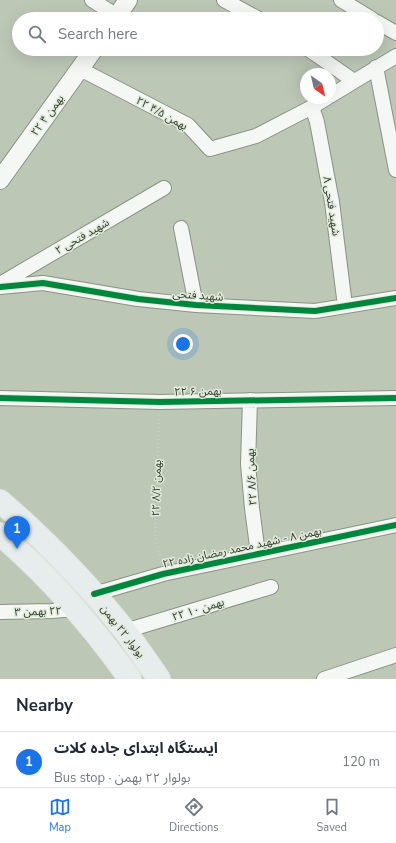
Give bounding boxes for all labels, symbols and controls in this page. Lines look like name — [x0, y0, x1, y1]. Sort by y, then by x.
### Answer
search box — [12, 12, 384, 56]
icon: search — [26, 23, 48, 45]
text: Search here — [58, 24, 138, 44]
north arrow — [300, 68, 336, 104]
street label: ۲۲ بهمن ۴ — [27, 92, 67, 139]
street label: ۲۲ بهمن ۴/۵ — [133, 93, 190, 134]
street label: شهید فتحی ۸ — [319, 175, 344, 237]
street label: شهید فتحی ۲ — [52, 215, 112, 258]
street label: شهید فتحی — [172, 286, 224, 305]
your location — [173, 334, 193, 354]
street label: ۲۲ بهمن ۶ — [174, 384, 222, 399]
street label: ۲۲ بهمن ۸/۶ — [243, 448, 260, 506]
street label: ۲۲ بهمن ۸/۲ — [148, 459, 165, 517]
pin: 1 — [4, 516, 30, 549]
street label: ۲۲ بهمن ۸ - شهید محمد رمضان زاده — [161, 523, 323, 572]
street label: ۲۲ بهمن ۱۰ — [170, 594, 226, 625]
street label: بولوار ۲۲ بهمن — [97, 601, 148, 661]
street label: ٢٢ بهمن ۳ — [14, 603, 62, 620]
text: Nearby — [16, 694, 73, 717]
text: ایستگاه ابتدای جاده کلات — [54, 738, 218, 758]
text: 1 — [25, 753, 33, 771]
text: 120 m — [342, 753, 380, 771]
text: Bus stop · بولوار ۲۲ بهمن — [54, 769, 190, 787]
tab: Map — [49, 796, 71, 835]
tab: Directions — [169, 796, 219, 835]
tab: Saved — [317, 796, 347, 835]

